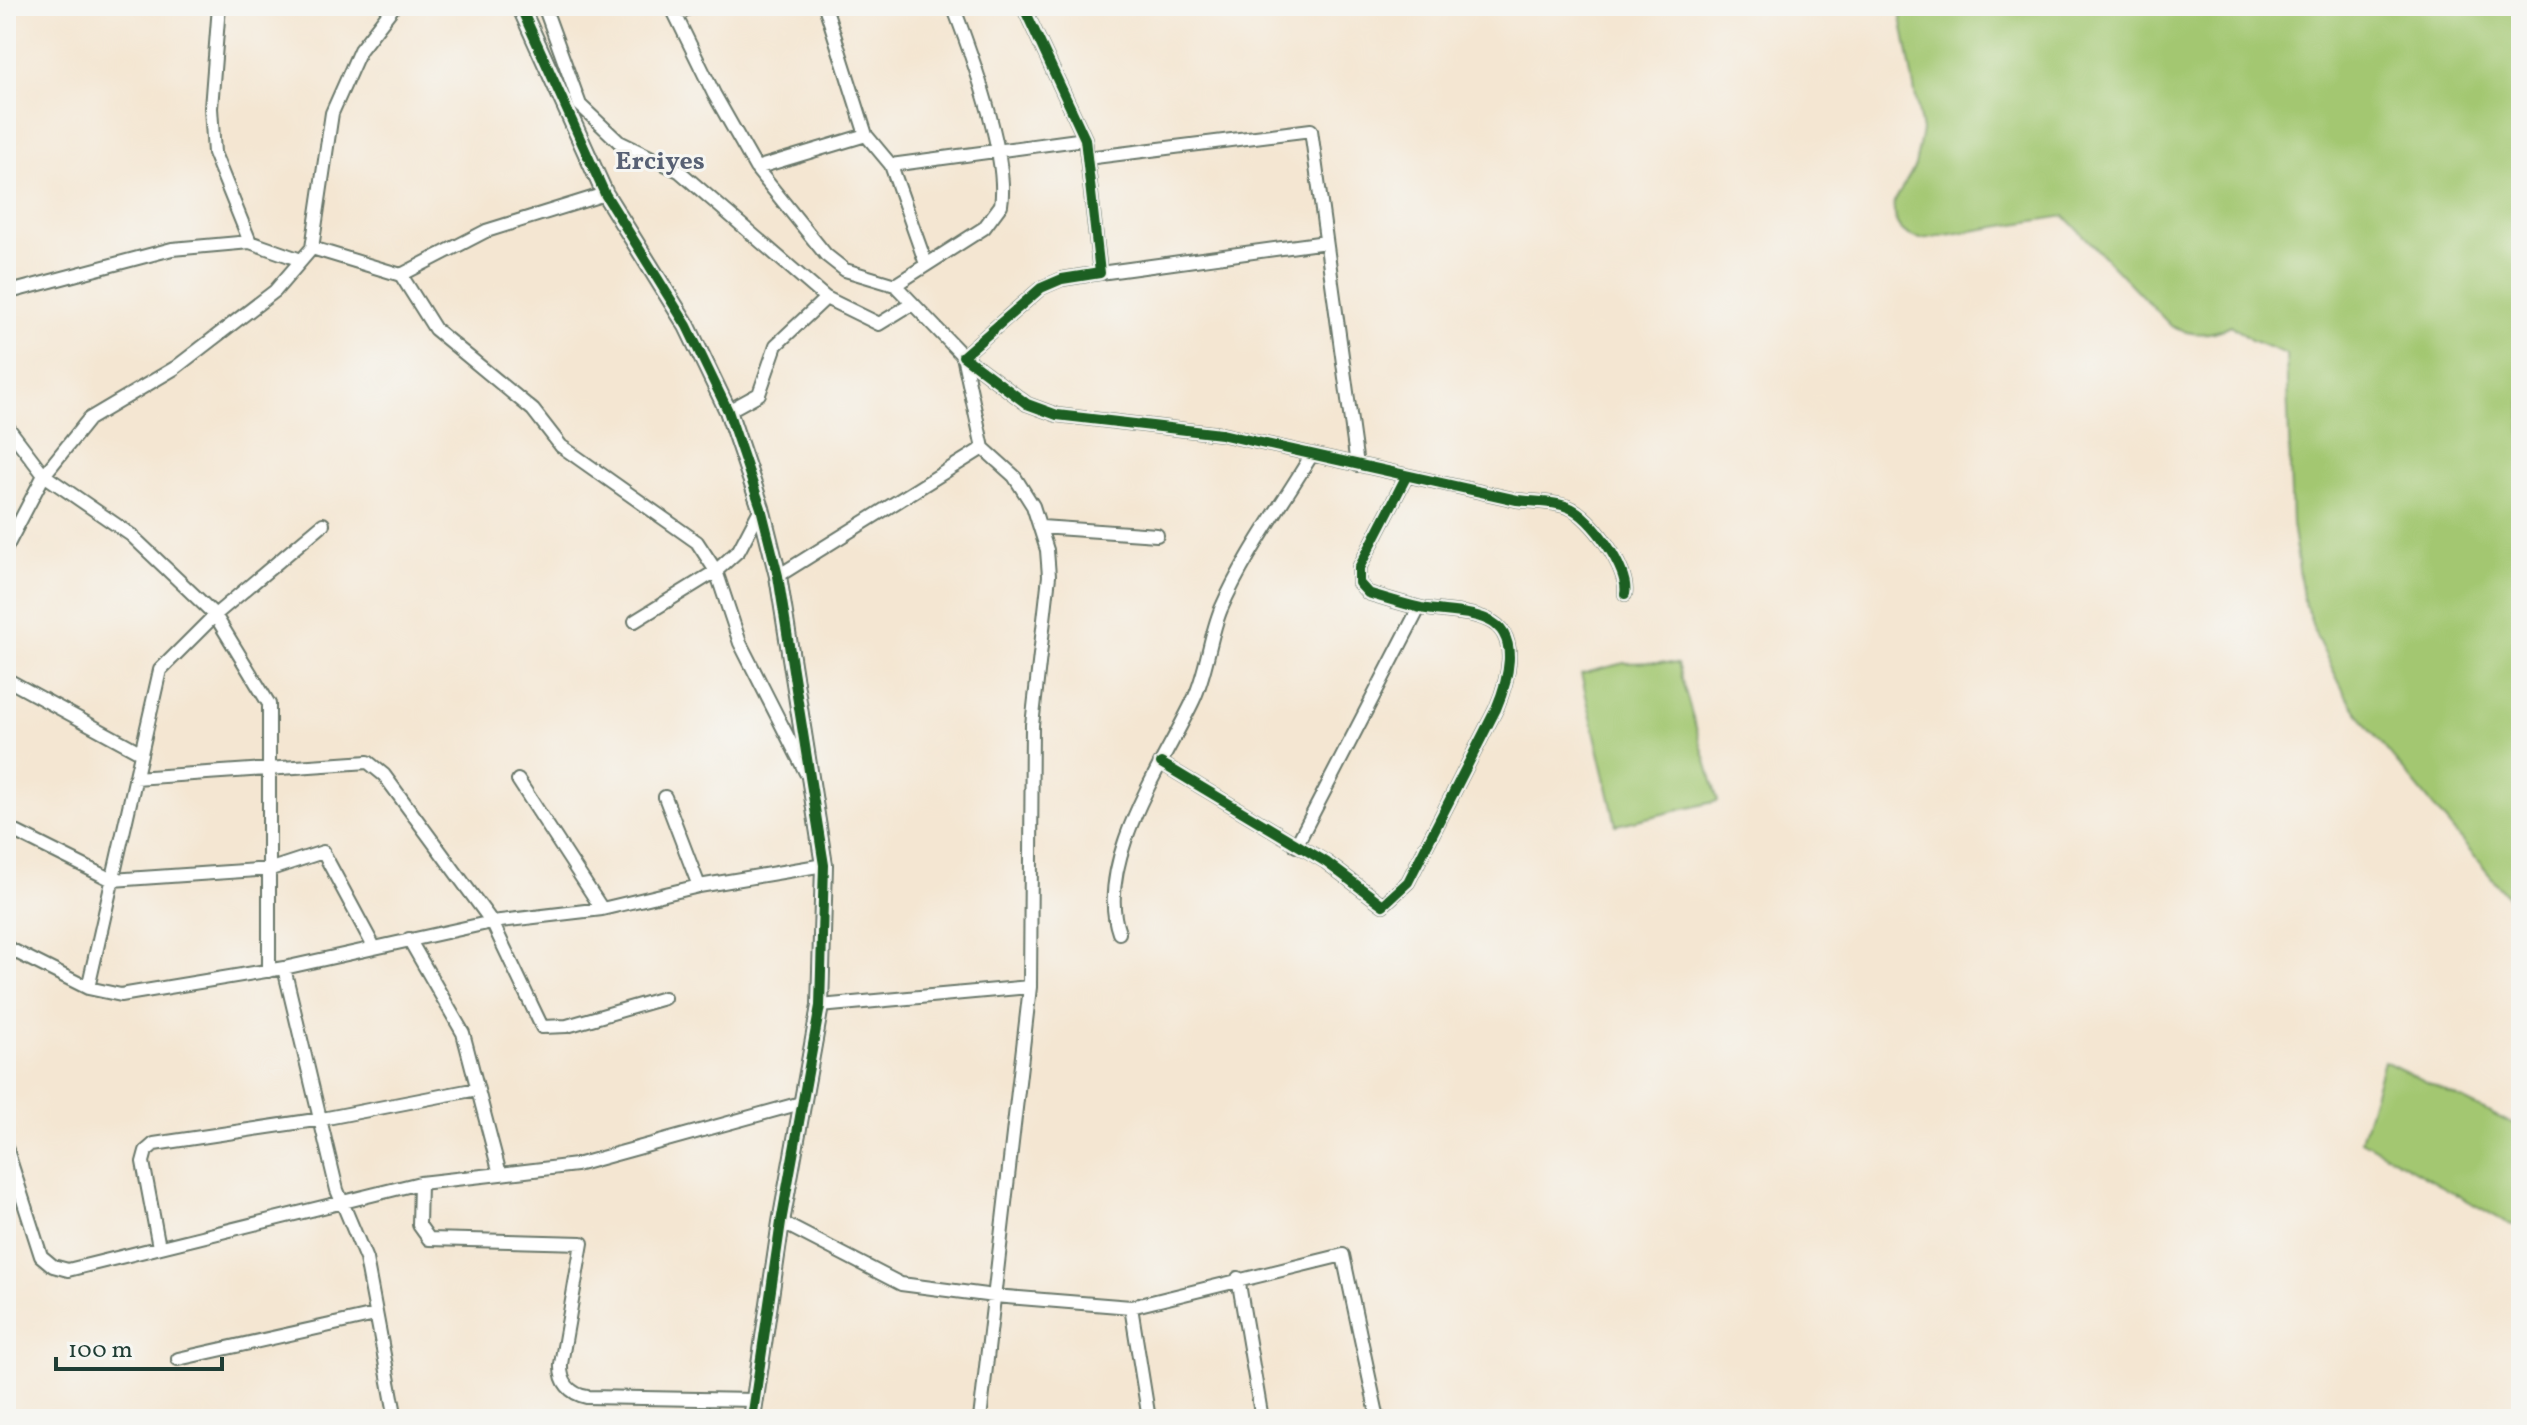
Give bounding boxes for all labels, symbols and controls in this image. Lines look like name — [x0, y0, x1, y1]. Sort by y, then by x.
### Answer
district label: Erciyes — [615, 144, 705, 180]
scale bar — [56, 1321, 222, 1371]
text: 100 m — [68, 1334, 133, 1368]

